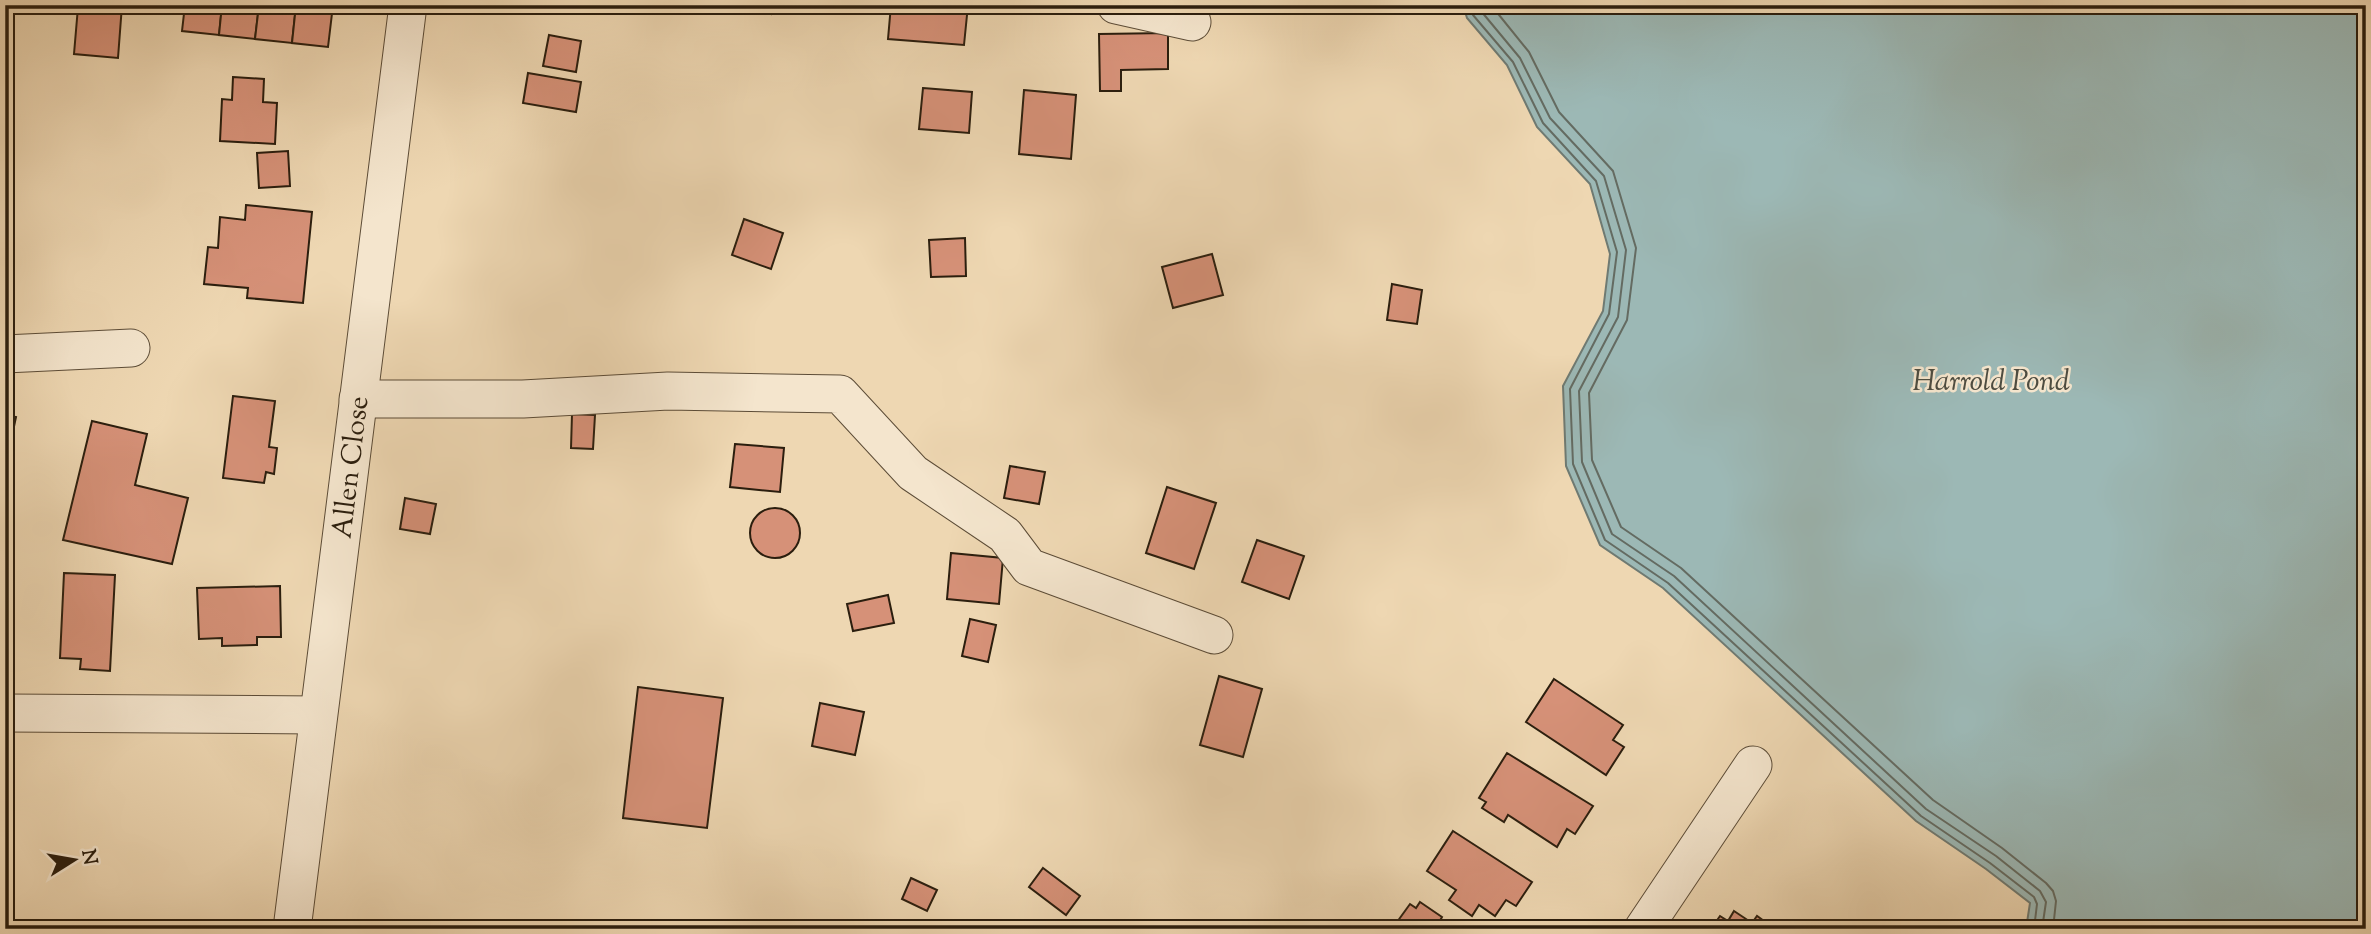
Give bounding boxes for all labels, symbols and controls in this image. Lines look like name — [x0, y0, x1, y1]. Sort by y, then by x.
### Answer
water label: Harrold Pond — [1912, 361, 2070, 404]
street label: Allen Close — [323, 394, 381, 541]
north arrow — [38, 825, 108, 895]
text: N — [74, 847, 103, 867]

